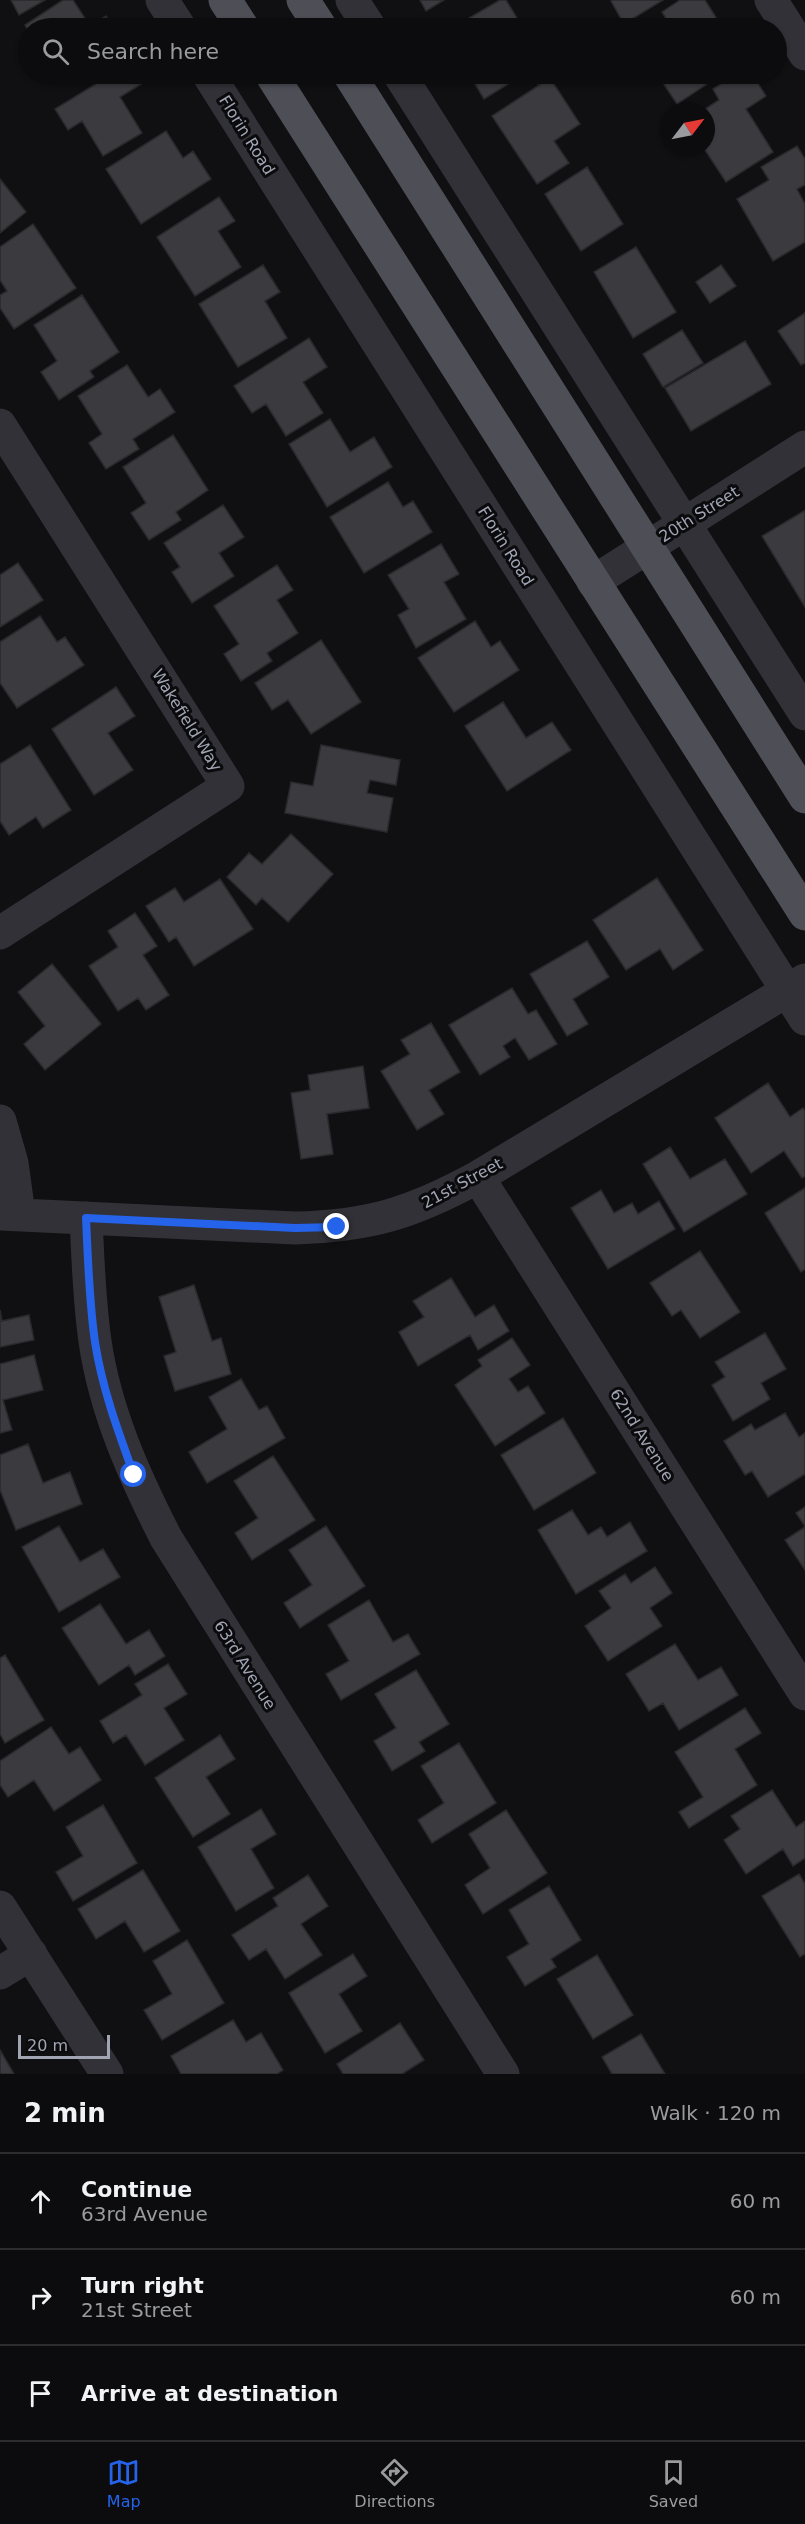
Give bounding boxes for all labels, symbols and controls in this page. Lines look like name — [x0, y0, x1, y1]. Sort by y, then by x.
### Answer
search box — [18, 18, 787, 84]
icon: search — [39, 35, 72, 68]
text: Search here — [87, 39, 219, 64]
street label: Florin Road — [215, 92, 279, 178]
north arrow — [661, 102, 715, 156]
street label: 20th Street — [656, 482, 742, 546]
street label: Florin Road — [474, 503, 538, 589]
street label: Wakefield Way — [148, 665, 226, 775]
street label: 21st Street — [418, 1154, 506, 1212]
route end — [323, 1213, 349, 1239]
street label: 62nd Avenue — [606, 1385, 678, 1485]
route start — [120, 1461, 146, 1487]
street label: 63rd Avenue — [210, 1617, 280, 1713]
scale bar — [18, 2032, 110, 2060]
text: 20 m — [27, 2036, 68, 2055]
text: 2 min — [24, 2098, 106, 2128]
text: Walk · 120 m — [650, 2101, 781, 2125]
text: Continue — [81, 2177, 192, 2202]
icon: ahead — [24, 2185, 57, 2218]
text: 60 m — [730, 2189, 781, 2213]
text: 63rd Avenue — [81, 2202, 208, 2226]
text: Turn right — [81, 2273, 204, 2298]
icon: right — [24, 2281, 57, 2314]
text: 60 m — [730, 2285, 781, 2309]
text: 21st Street — [81, 2298, 192, 2322]
icon: arrive — [24, 2377, 57, 2410]
text: Arrive at destination — [81, 2381, 338, 2406]
tab: Map — [107, 2456, 141, 2511]
tab: Directions — [354, 2456, 435, 2511]
tab: Saved — [649, 2456, 698, 2511]

